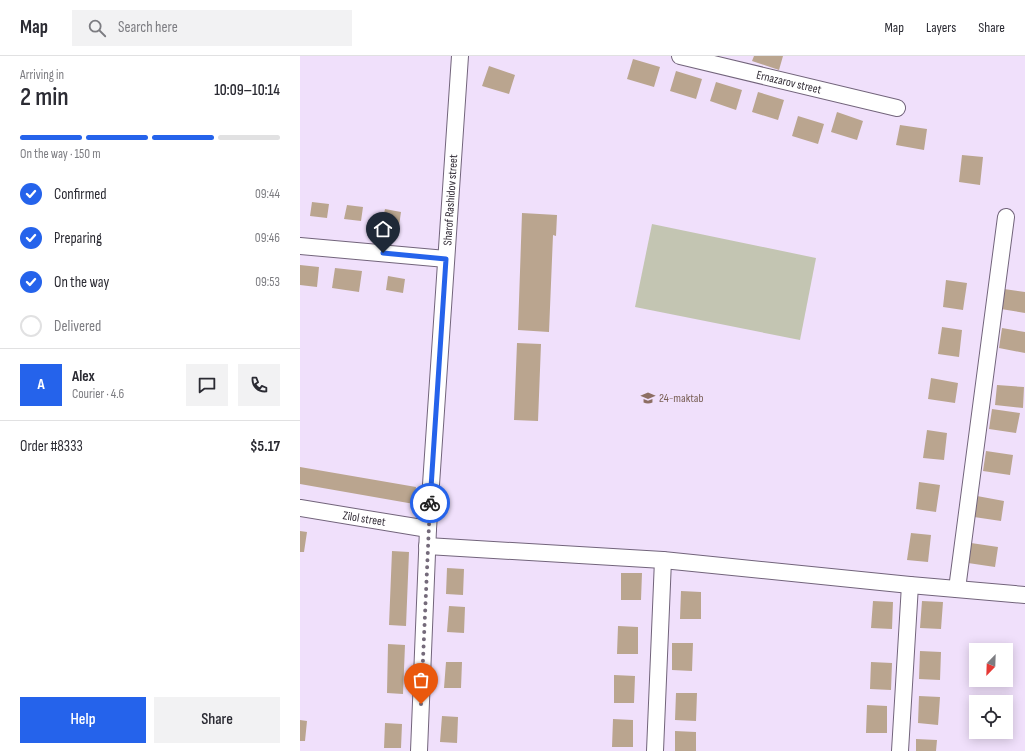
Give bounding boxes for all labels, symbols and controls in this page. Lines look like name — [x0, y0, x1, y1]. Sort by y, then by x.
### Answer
search box — [72, 10, 352, 46]
text: Map — [20, 16, 48, 39]
icon: search — [86, 17, 108, 39]
text: Search here — [118, 18, 178, 37]
text: Map — [884, 19, 904, 36]
text: Layers — [926, 19, 956, 36]
text: Share — [978, 19, 1005, 36]
text: Arriving in — [20, 67, 64, 83]
street label: Ernazarov street — [755, 67, 823, 97]
text: 10:09–10:14 — [214, 81, 280, 100]
text: 2 min — [20, 82, 69, 113]
text: On the way · 150 m — [20, 146, 101, 162]
street label: Sharof Rashidov street — [440, 154, 461, 246]
icon: check — [20, 183, 42, 205]
text: Confirmed — [54, 185, 107, 204]
text: 09:44 — [255, 186, 280, 202]
pin — [366, 212, 400, 253]
icon: home — [372, 218, 394, 240]
icon: check — [20, 227, 42, 249]
text: Preparing — [54, 229, 102, 248]
text: 09:46 — [255, 230, 280, 246]
icon: check — [20, 271, 42, 293]
text: On the way — [54, 273, 109, 292]
text: 09:53 — [255, 274, 280, 290]
text: Delivered — [54, 317, 101, 336]
button: chat — [186, 364, 228, 406]
button: phone — [238, 364, 280, 406]
text: Alex — [72, 367, 95, 386]
text: A — [37, 375, 45, 394]
text: Courier · 4.6 — [72, 386, 124, 402]
school or university icon: 24-maktab — [640, 390, 656, 406]
place label: 24-maktab — [659, 391, 703, 406]
text: Order #8333 — [20, 437, 83, 456]
text: $5.17 — [250, 437, 280, 456]
courier — [410, 483, 450, 523]
icon: bike — [419, 492, 441, 514]
street label: Zilol street — [342, 508, 387, 529]
north arrow — [969, 643, 1013, 687]
map controls — [969, 643, 1013, 739]
pin — [404, 663, 438, 704]
icon: bag — [410, 669, 432, 691]
button: locate — [969, 695, 1013, 739]
button: Help — [20, 697, 146, 743]
button: Share — [154, 697, 280, 743]

